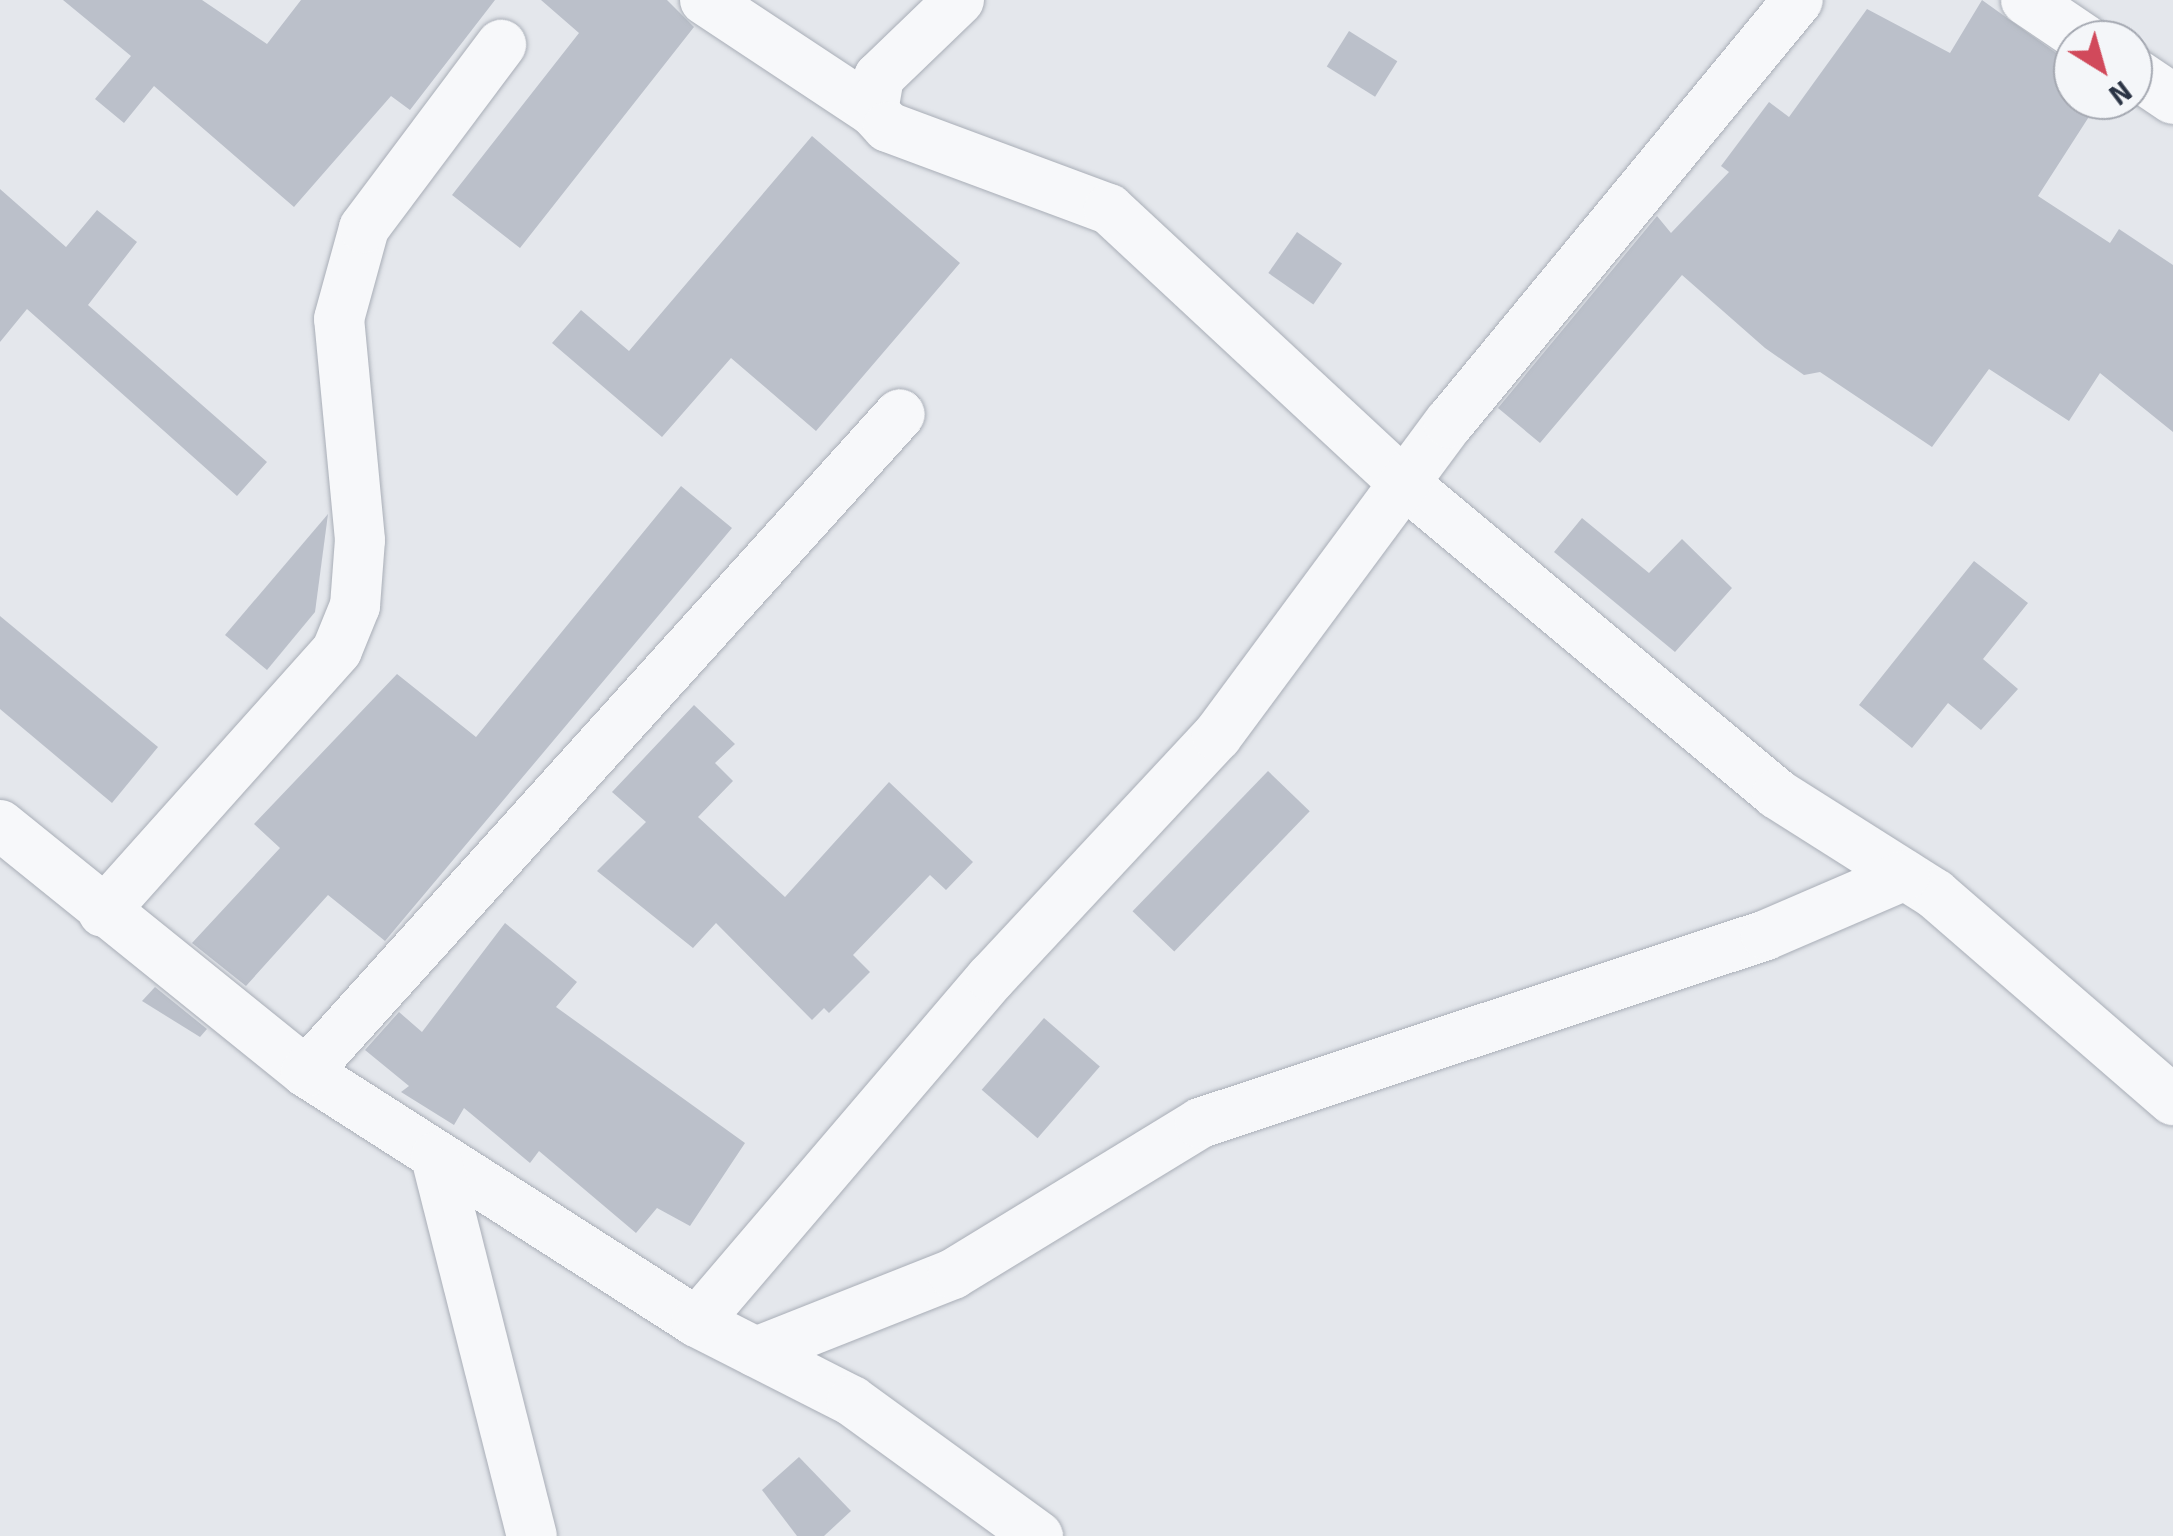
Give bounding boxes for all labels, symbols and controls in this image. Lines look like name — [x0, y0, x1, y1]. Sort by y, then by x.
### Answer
north arrow — [2053, 20, 2153, 120]
text: N — [2102, 73, 2138, 112]

